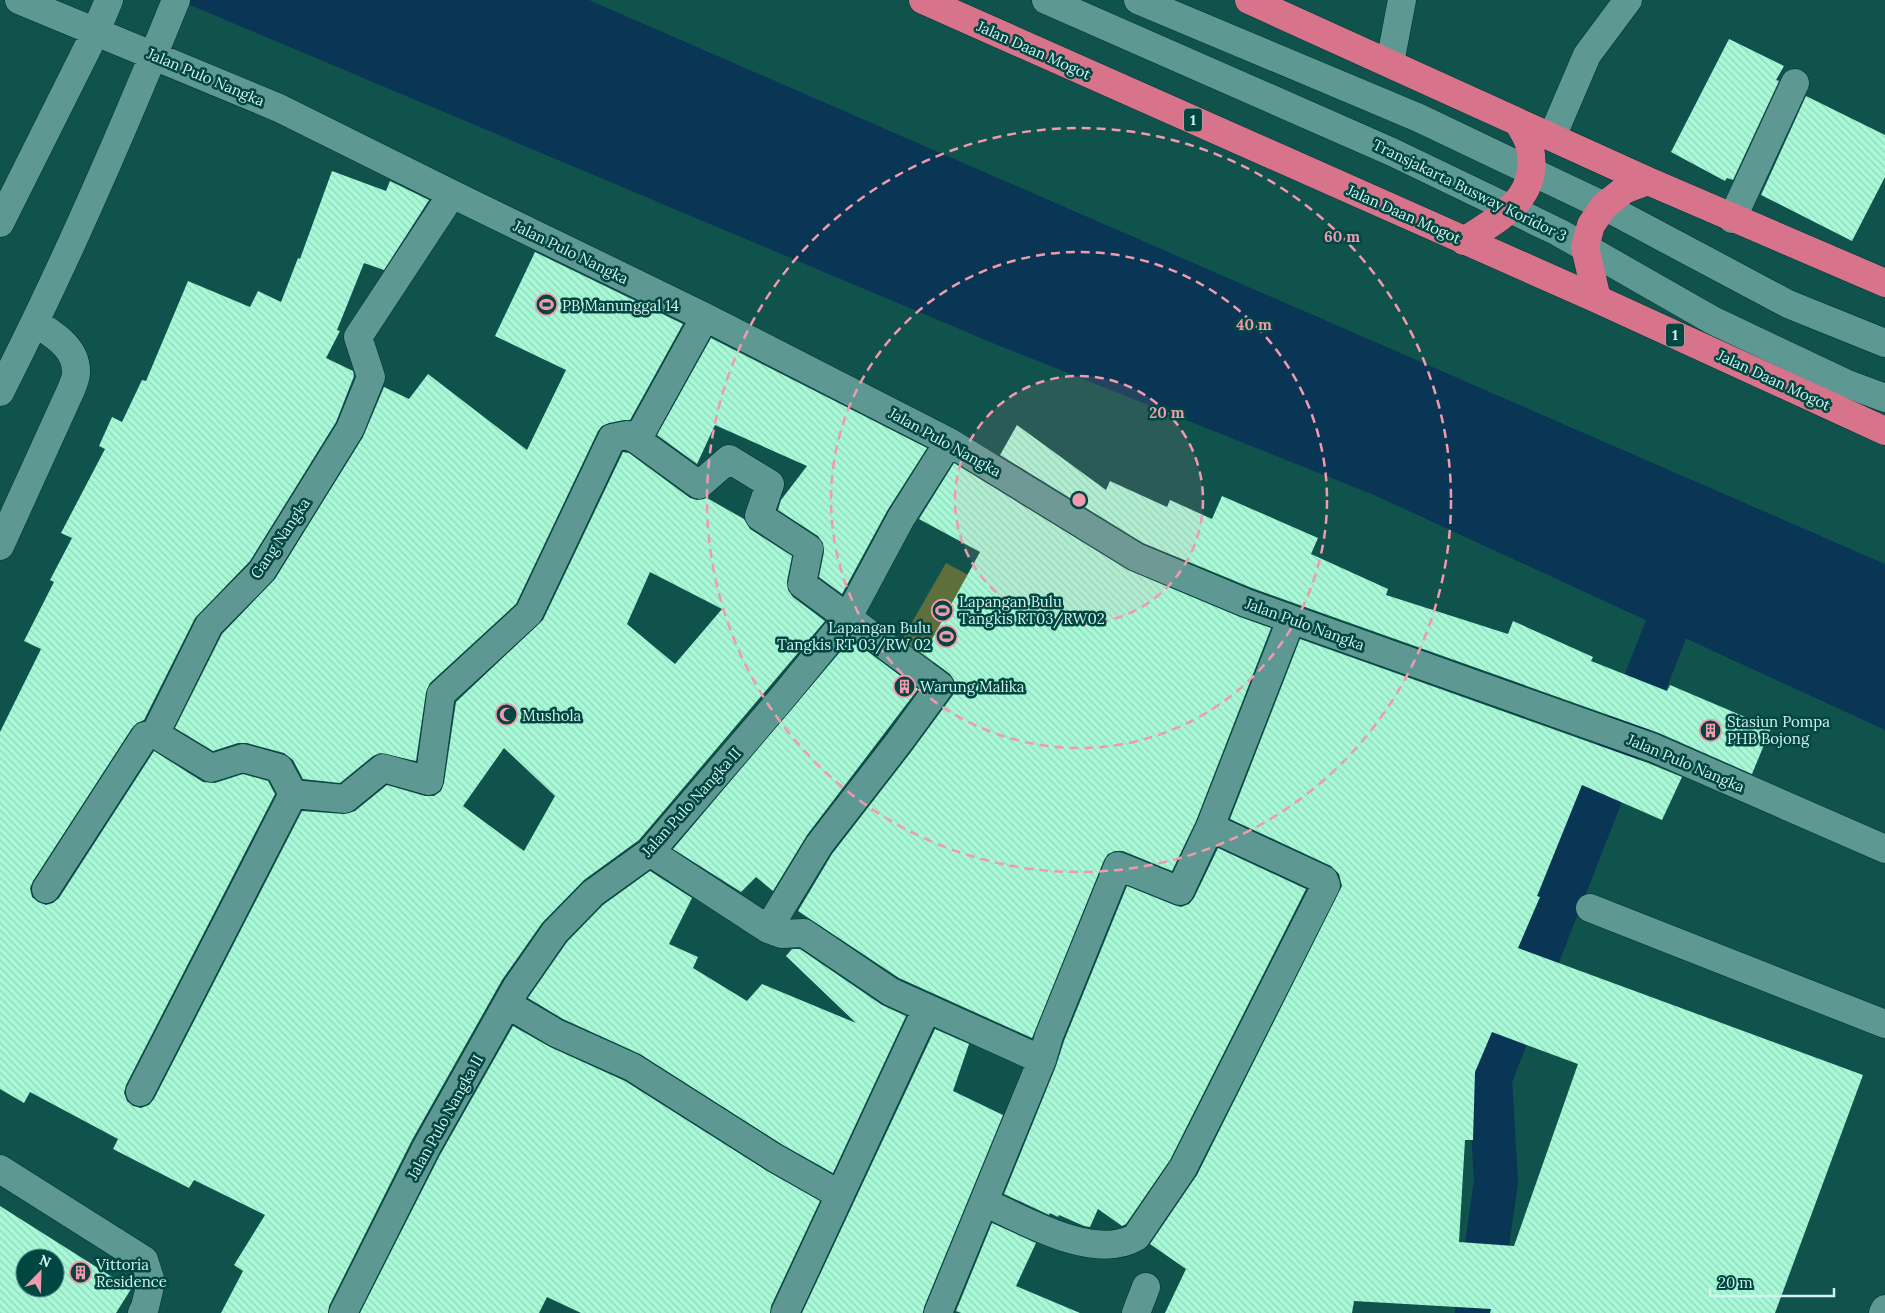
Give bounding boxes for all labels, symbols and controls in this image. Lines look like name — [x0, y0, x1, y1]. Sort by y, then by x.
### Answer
street label: Jalan Daan Mogot — [973, 16, 1094, 84]
street label: Jalan Pulo Nangka — [144, 43, 268, 110]
road number: 1 — [1184, 108, 1202, 132]
street label: Transjakarta Busway Koridor 3 — [1370, 135, 1570, 245]
street label: Jalan Daan Mogot — [1343, 180, 1464, 248]
street label: Jalan Pulo Nangka — [510, 216, 632, 288]
text: 60 m — [1324, 227, 1360, 246]
sports icon: PB Manunggal 14 — [534, 293, 558, 317]
place label: PB Manunggal 14 — [562, 296, 679, 315]
text: 40 m — [1236, 315, 1272, 334]
road number: 1 — [1666, 324, 1684, 346]
street label: Jalan Daan Mogot — [1713, 345, 1834, 415]
street label: Jalan Pulo Nangka — [885, 403, 1005, 481]
text: 20 m — [1149, 403, 1185, 422]
centre of rings — [1070, 491, 1088, 509]
street label: Gang Nangka — [246, 494, 314, 582]
place label: Lapangan Bulu Tangkis RT03/RW02 — [959, 592, 1105, 629]
street label: Jalan Pulo Nangka — [1242, 593, 1367, 654]
sports icon: Lapangan Bulu Tangkis RT03/RW02 — [931, 598, 955, 622]
place label: Lapangan Bulu Tangkis RT 03/RW 02 — [777, 618, 931, 655]
sports icon: Lapangan Bulu Tangkis RT 03/RW 02 — [935, 624, 959, 648]
building icon: Warung Malika — [892, 674, 916, 698]
place label: Warung Malika — [920, 677, 1025, 696]
mosque icon: Mushola — [494, 703, 518, 727]
place label: Mushola — [522, 706, 582, 725]
place label: Stasiun Pompa PHB Bojong — [1727, 712, 1830, 748]
building icon: Stasiun Pompa PHB Bojong — [1699, 718, 1723, 742]
street label: Jalan Pulo Nangka — [1624, 729, 1748, 796]
street label: Jalan Pulo Nangka II — [637, 744, 745, 861]
street label: Jalan Pulo Nangka II — [402, 1051, 487, 1183]
north arrow — [15, 1248, 65, 1298]
text: N — [37, 1251, 54, 1272]
place label: Vittoria Residence — [95, 1255, 167, 1291]
building icon: Vittoria Residence — [68, 1261, 92, 1285]
scale bar — [1710, 1266, 1834, 1298]
text: 20 m — [1718, 1273, 1753, 1292]

